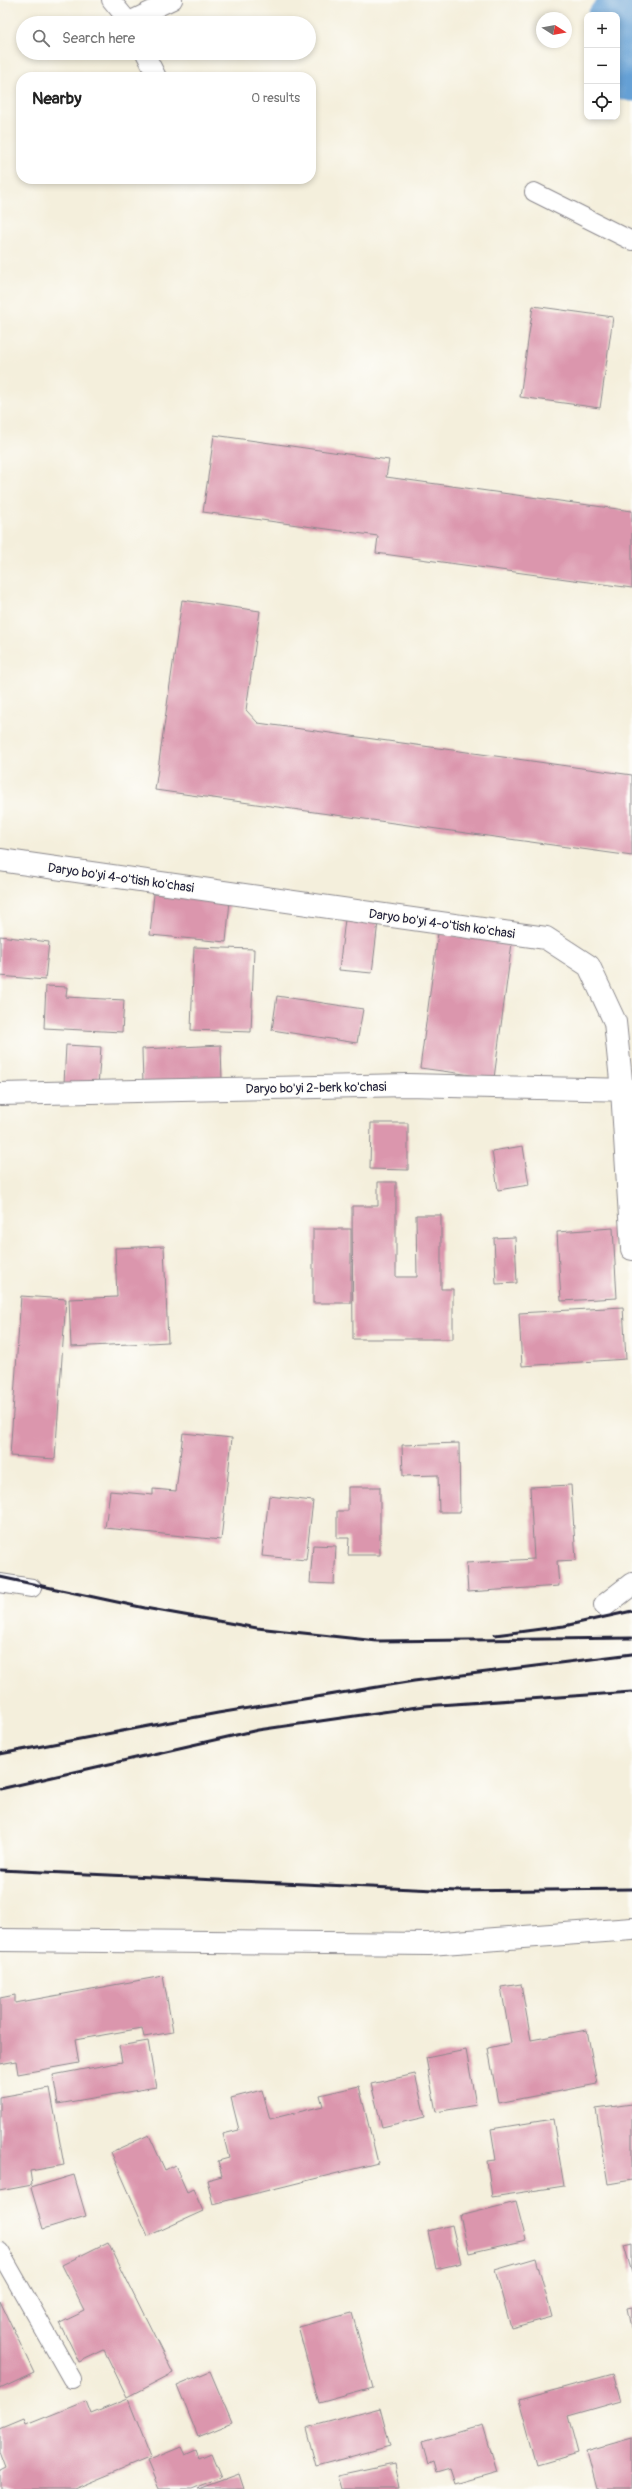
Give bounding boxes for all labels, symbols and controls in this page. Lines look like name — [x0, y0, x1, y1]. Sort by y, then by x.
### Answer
north arrow — [536, 12, 572, 48]
map controls — [584, 12, 620, 120]
button: + — [584, 12, 620, 48]
search box — [16, 16, 316, 60]
icon: search — [30, 27, 52, 49]
text: Search here — [62, 29, 135, 48]
button: − — [584, 48, 620, 84]
button: locate — [584, 84, 620, 120]
text: Nearby — [32, 88, 81, 109]
text: 0 results — [251, 90, 300, 106]
street label: Daryo bo'yi 4-o'tish ko'chasi — [47, 860, 195, 896]
street label: Daryo bo'yi 4-o'tish ko'chasi — [368, 906, 516, 942]
street label: Daryo bo'yi 2-berk ko'chasi — [245, 1079, 387, 1097]

